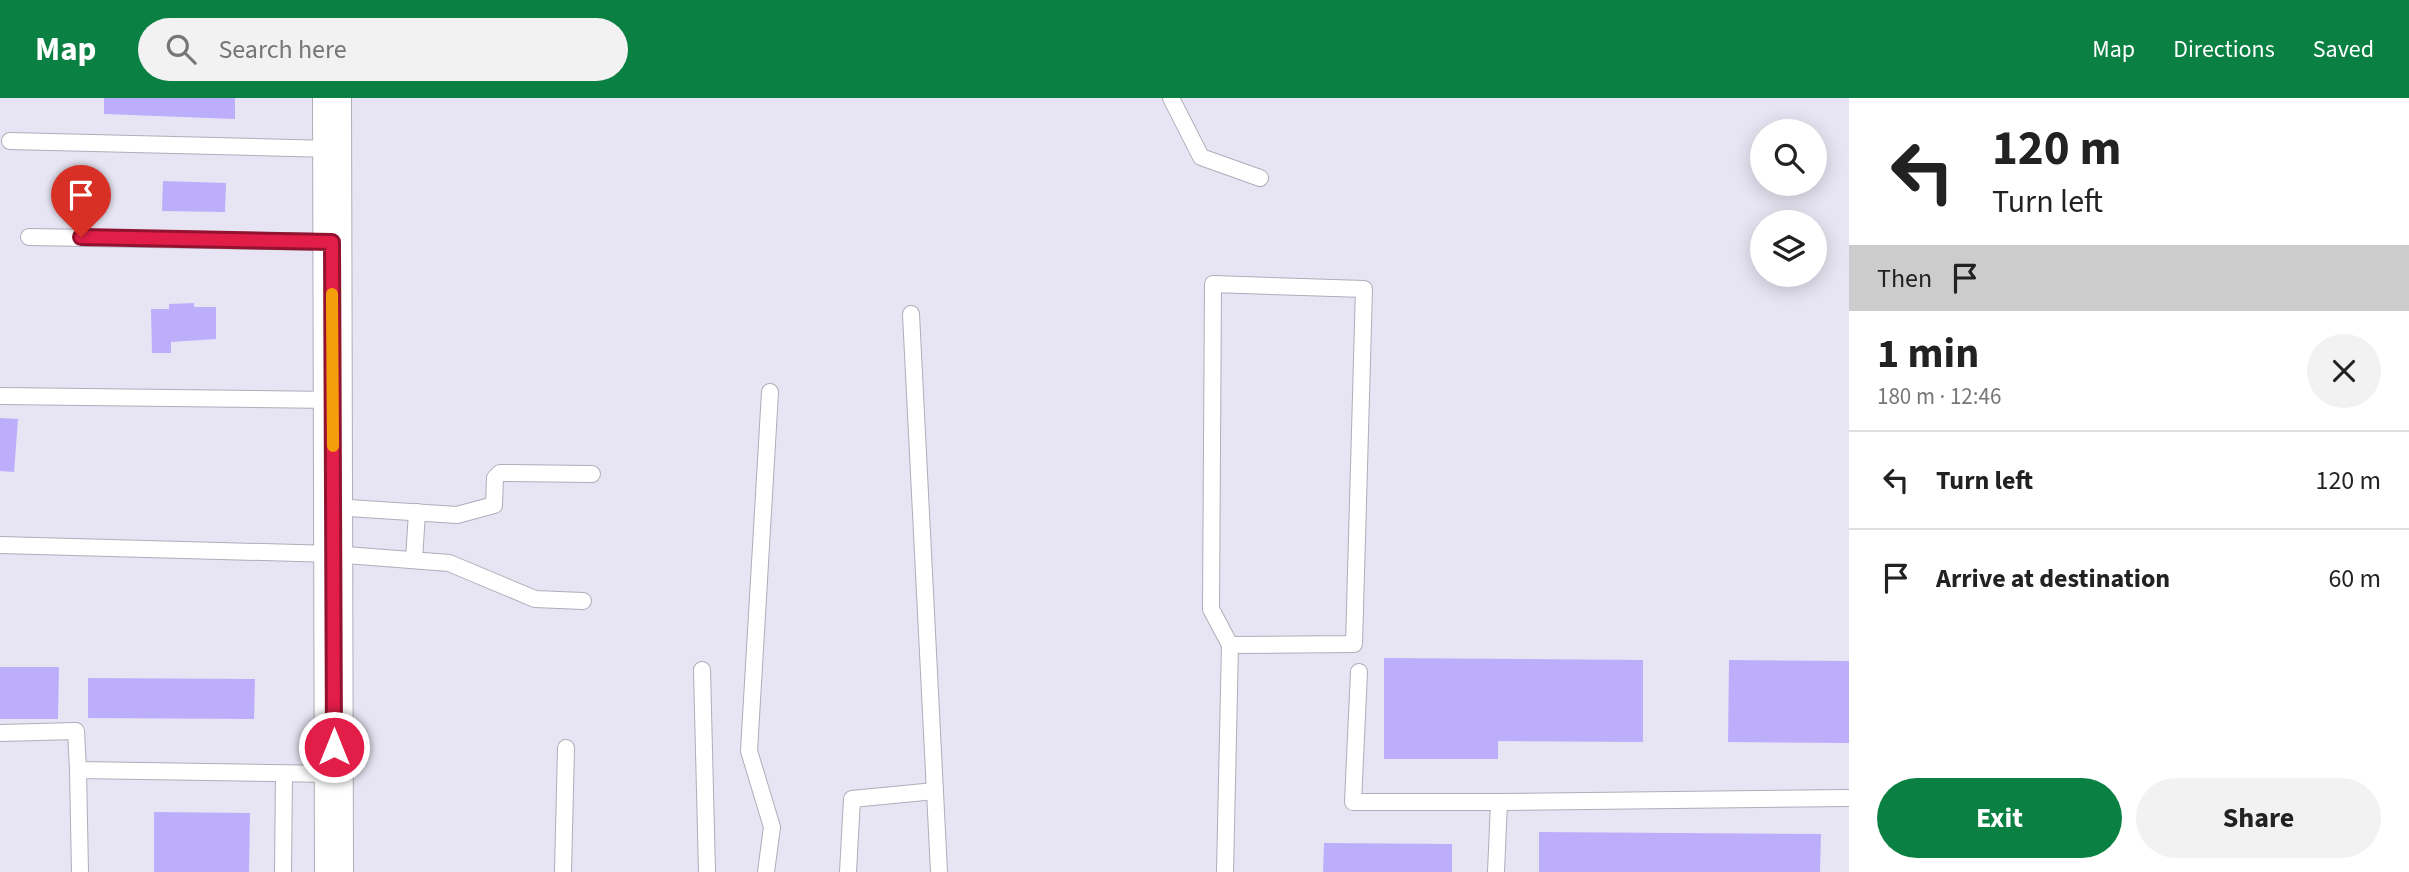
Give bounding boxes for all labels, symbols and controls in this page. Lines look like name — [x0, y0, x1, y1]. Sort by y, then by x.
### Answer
search box — [138, 18, 628, 81]
text: Map — [35, 26, 96, 73]
icon: search — [162, 30, 200, 68]
text: Search here — [218, 31, 347, 68]
text: Map — [2092, 32, 2135, 67]
text: Directions — [2173, 32, 2275, 67]
text: Saved — [2313, 32, 2374, 67]
text: 120 m — [1992, 114, 2121, 184]
map controls — [1750, 119, 1827, 287]
button: search — [1750, 119, 1827, 196]
icon: left — [1877, 126, 1968, 217]
pin — [51, 165, 111, 237]
icon: arrive — [62, 176, 100, 214]
text: Turn left — [1992, 179, 2103, 225]
button: layers — [1750, 210, 1827, 287]
icon: arrive — [1946, 259, 1984, 297]
text: Then — [1877, 260, 1932, 297]
text: 1 min — [1877, 324, 1979, 384]
button: close — [2307, 334, 2381, 408]
text: 180 m · 12:46 — [1877, 380, 2001, 413]
icon: left — [1877, 461, 1915, 499]
text: Turn left — [1936, 462, 2033, 499]
text: 120 m — [2315, 462, 2381, 499]
icon: arrive — [1877, 559, 1915, 597]
text: Arrive at destination — [1936, 560, 2170, 597]
text: 60 m — [2328, 560, 2381, 597]
position arrow — [297, 710, 371, 784]
button: Exit — [1877, 778, 2122, 858]
button: Share — [2136, 778, 2381, 858]

